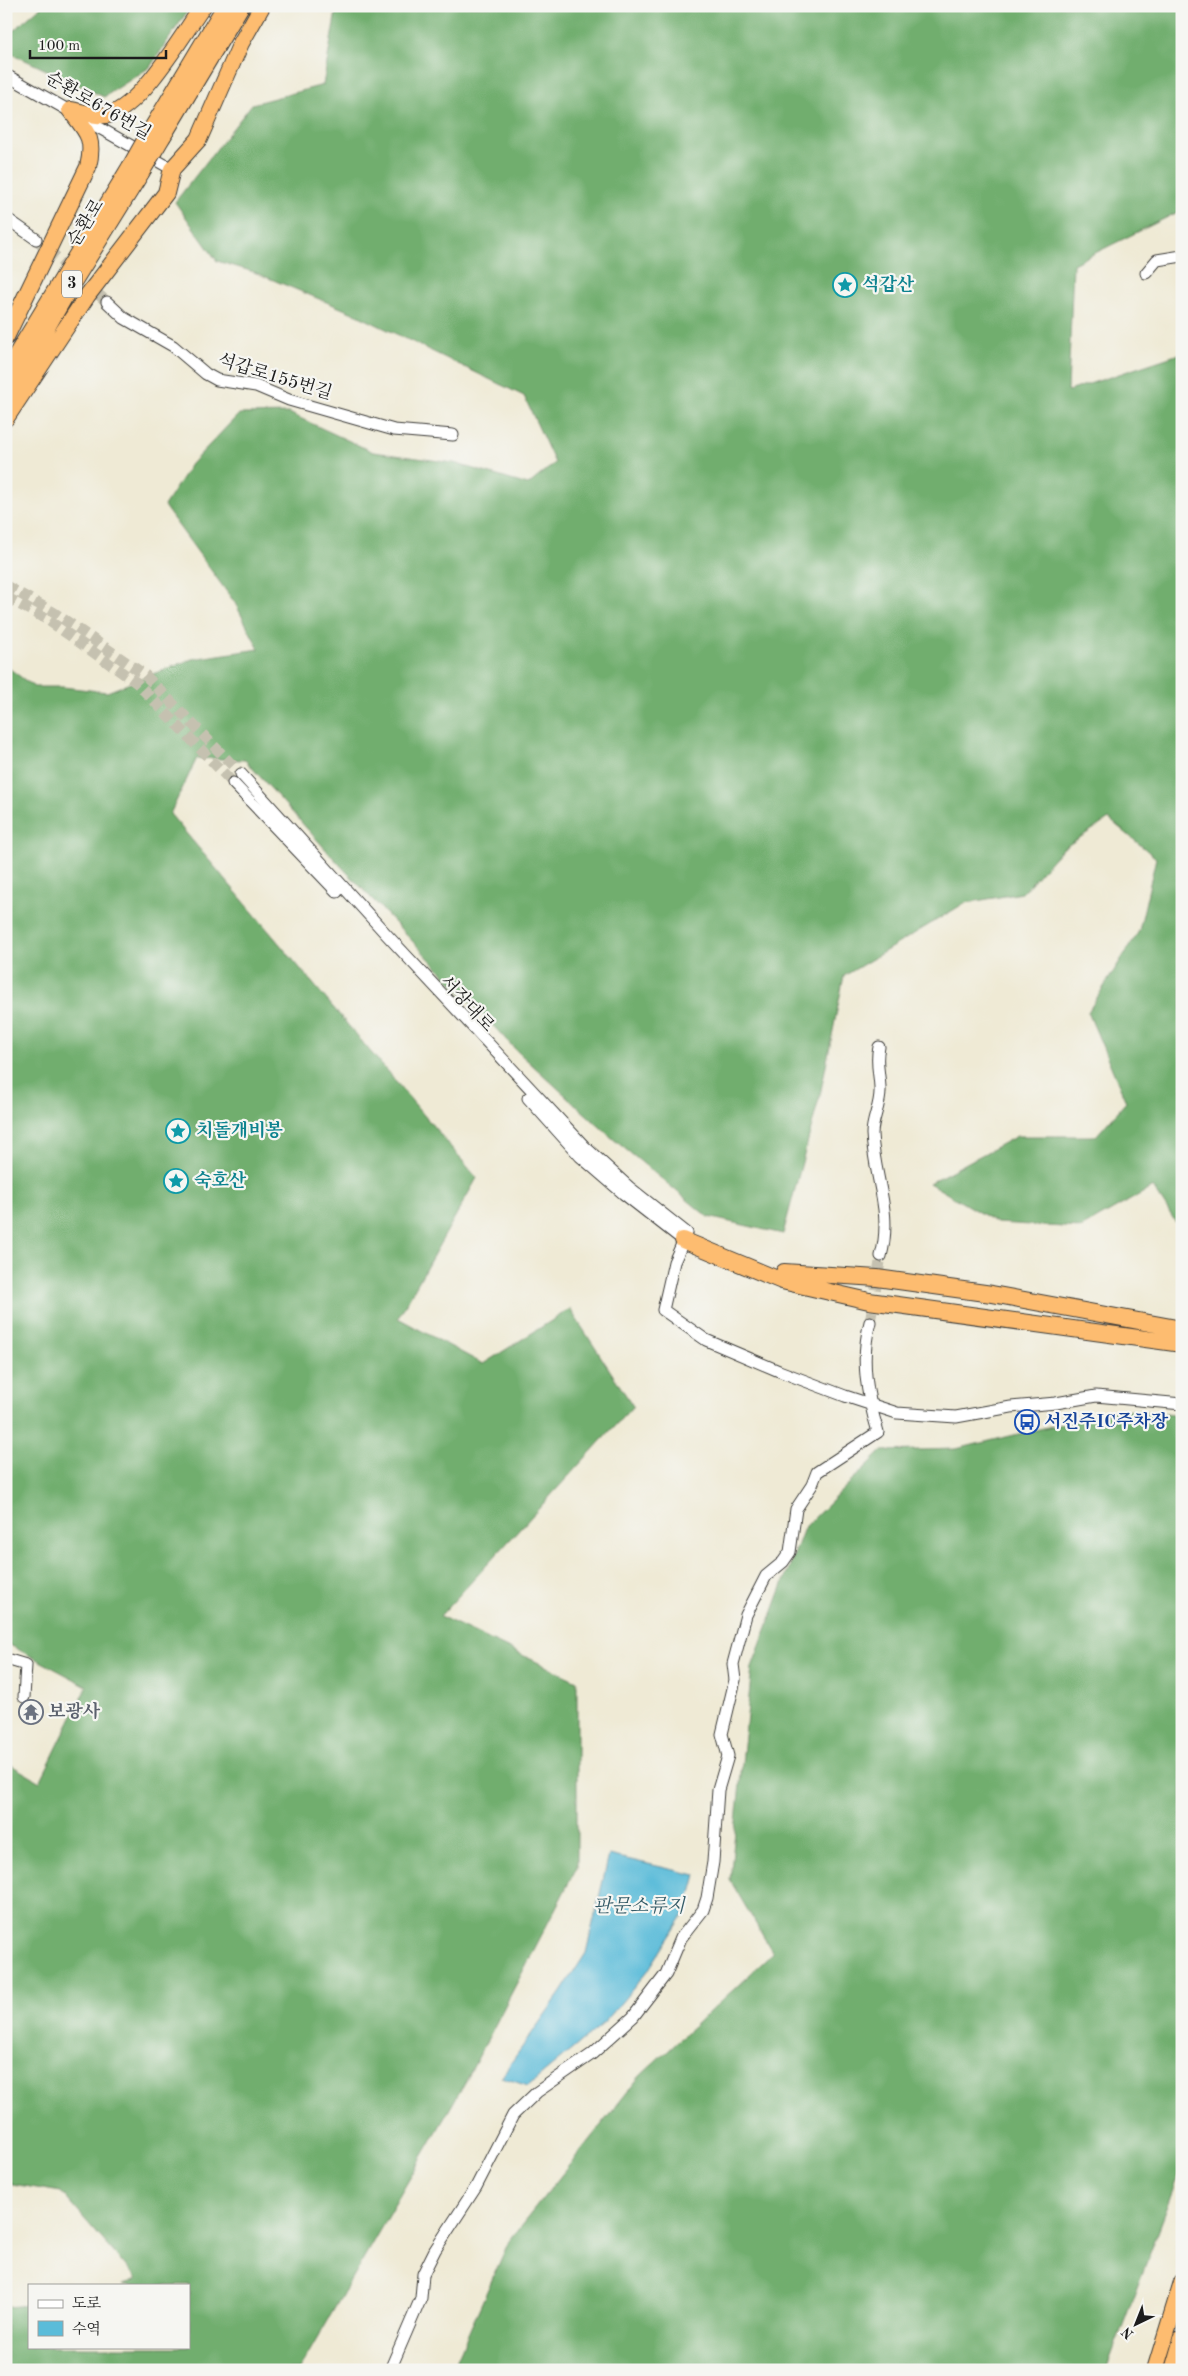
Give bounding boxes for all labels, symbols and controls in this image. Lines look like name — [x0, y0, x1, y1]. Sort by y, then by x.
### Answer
scale bar — [30, 28, 166, 60]
text: 100 m — [38, 39, 80, 54]
street label: 순환로676번길 — [42, 67, 155, 143]
street label: 순환로 — [63, 195, 107, 250]
road number: 3 — [62, 270, 82, 298]
place icon: 석갑산 — [832, 272, 858, 298]
place label: 석갑산 — [862, 274, 915, 294]
street label: 석갑로155번길 — [216, 350, 334, 403]
street label: 서장대로 — [437, 972, 498, 1036]
place icon: 치돌개비봉 — [165, 1118, 191, 1144]
place label: 치돌개비봉 — [196, 1120, 284, 1140]
place icon: 숙호산 — [163, 1168, 189, 1194]
place label: 숙호산 — [194, 1170, 247, 1190]
bus stop icon: 서진주IC주차장 — [1014, 1409, 1040, 1435]
place label: 서진주IC주차장 — [1044, 1411, 1169, 1431]
temple icon: 보광사 — [18, 1699, 44, 1725]
place label: 보광사 — [48, 1701, 101, 1721]
water label: 판문소류지 — [593, 1895, 687, 1917]
legend — [28, 2284, 190, 2348]
text: 도로 — [72, 2296, 101, 2312]
north arrow — [1110, 2298, 1160, 2348]
text: 수역 — [72, 2321, 101, 2338]
text: N — [1119, 2324, 1137, 2342]

